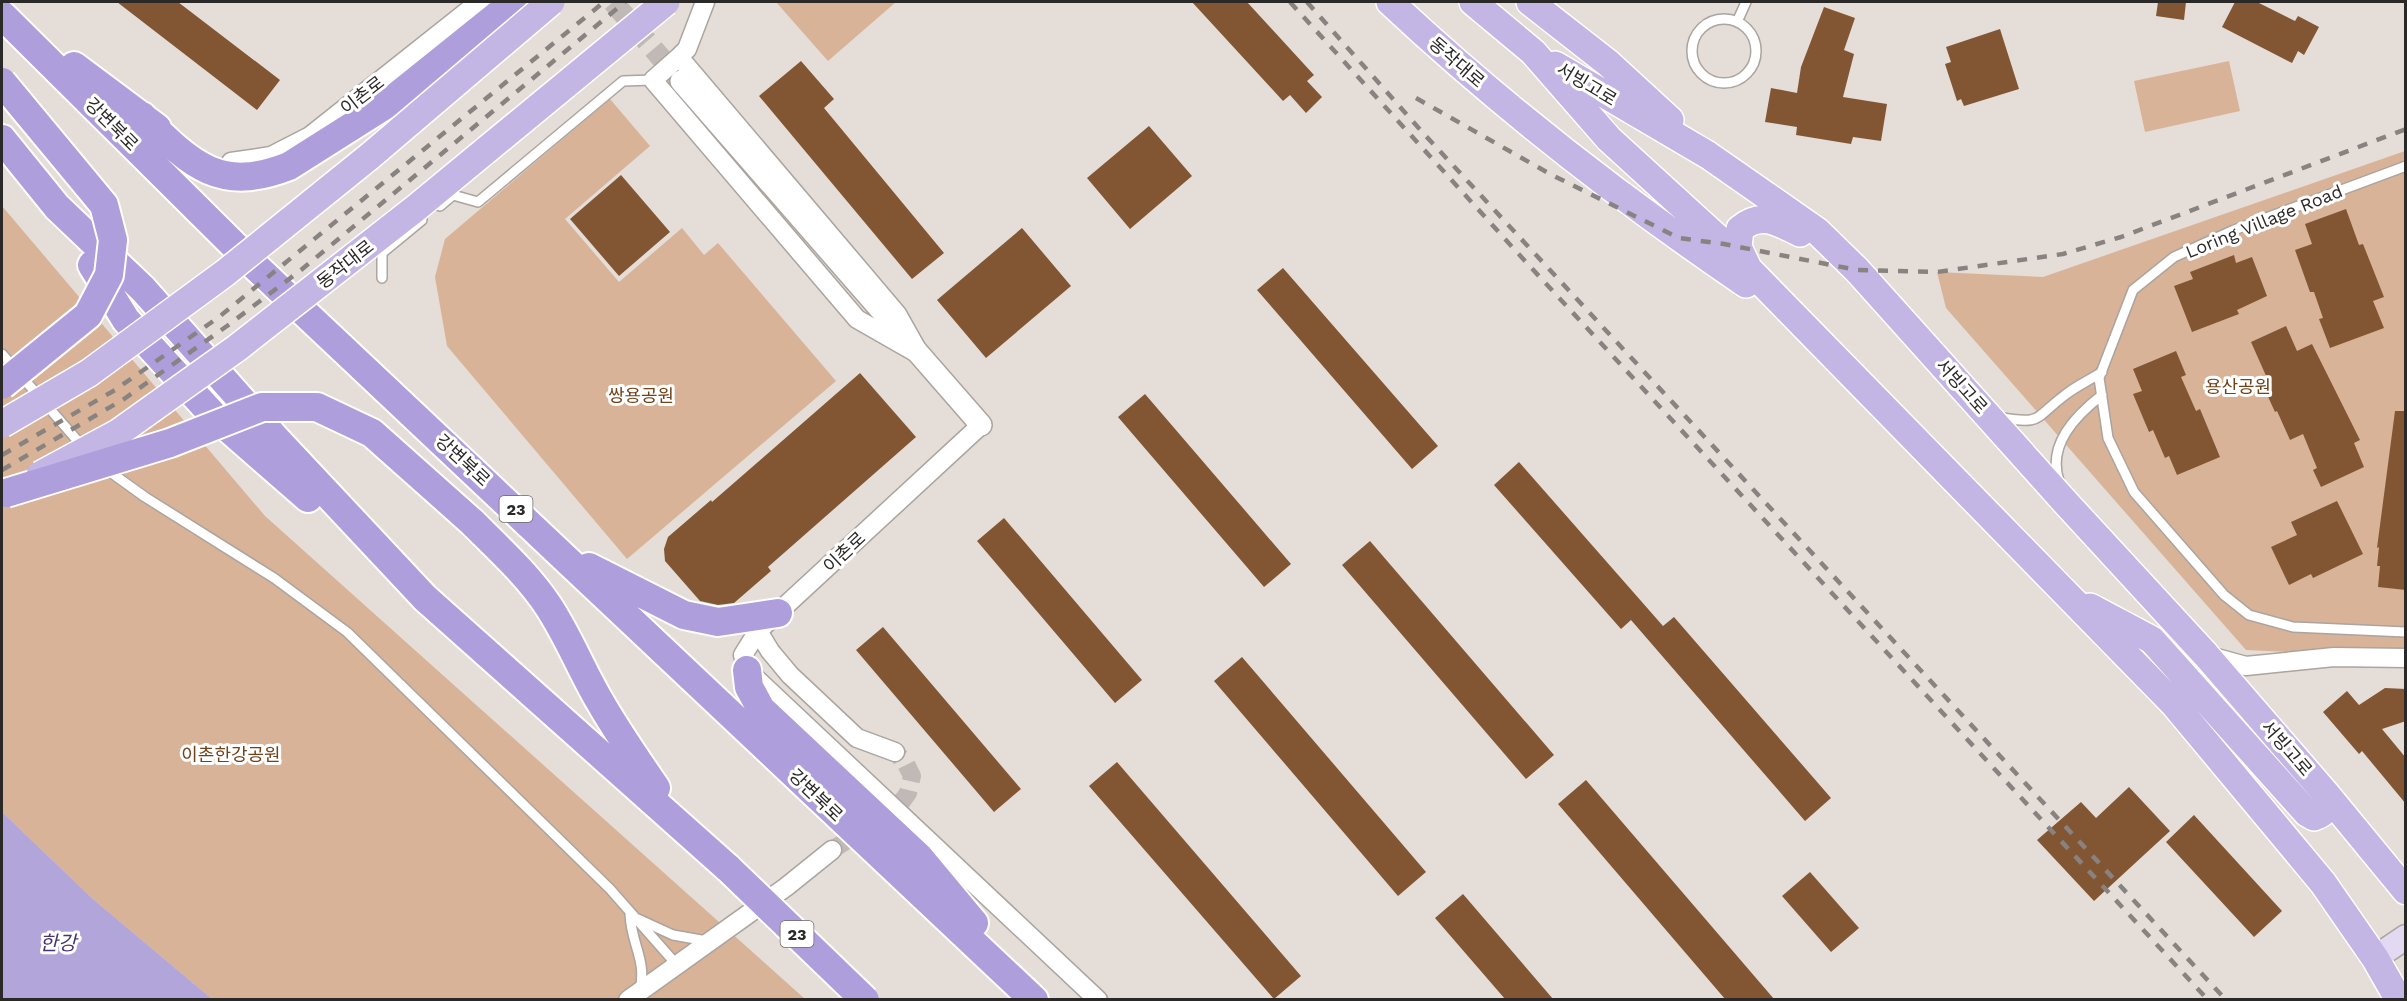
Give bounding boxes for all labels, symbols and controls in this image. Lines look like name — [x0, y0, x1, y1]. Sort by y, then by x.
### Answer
street label: 동작대로 — [1425, 32, 1489, 92]
street label: 서빙고로 — [1553, 58, 1621, 110]
street label: 이촌로 — [336, 71, 388, 119]
street label: 강변북로 — [81, 93, 143, 155]
street label: Loring Village Road — [2182, 180, 2346, 262]
street label: 동작대로 — [312, 235, 378, 293]
street label: 서빙고로 — [1932, 354, 1992, 418]
park label: 용산공원 — [2205, 376, 2271, 397]
park label: 쌍용공원 — [608, 385, 674, 406]
street label: 강변북로 — [432, 430, 494, 490]
road number: 23 — [500, 496, 532, 522]
street label: 이촌로 — [819, 527, 869, 577]
street label: 서빙고로 — [2257, 716, 2317, 780]
park label: 이촌한강공원 — [181, 744, 281, 765]
street label: 강변북로 — [785, 764, 847, 826]
road number: 23 — [780, 921, 814, 947]
water label: 한강 — [40, 931, 79, 955]

